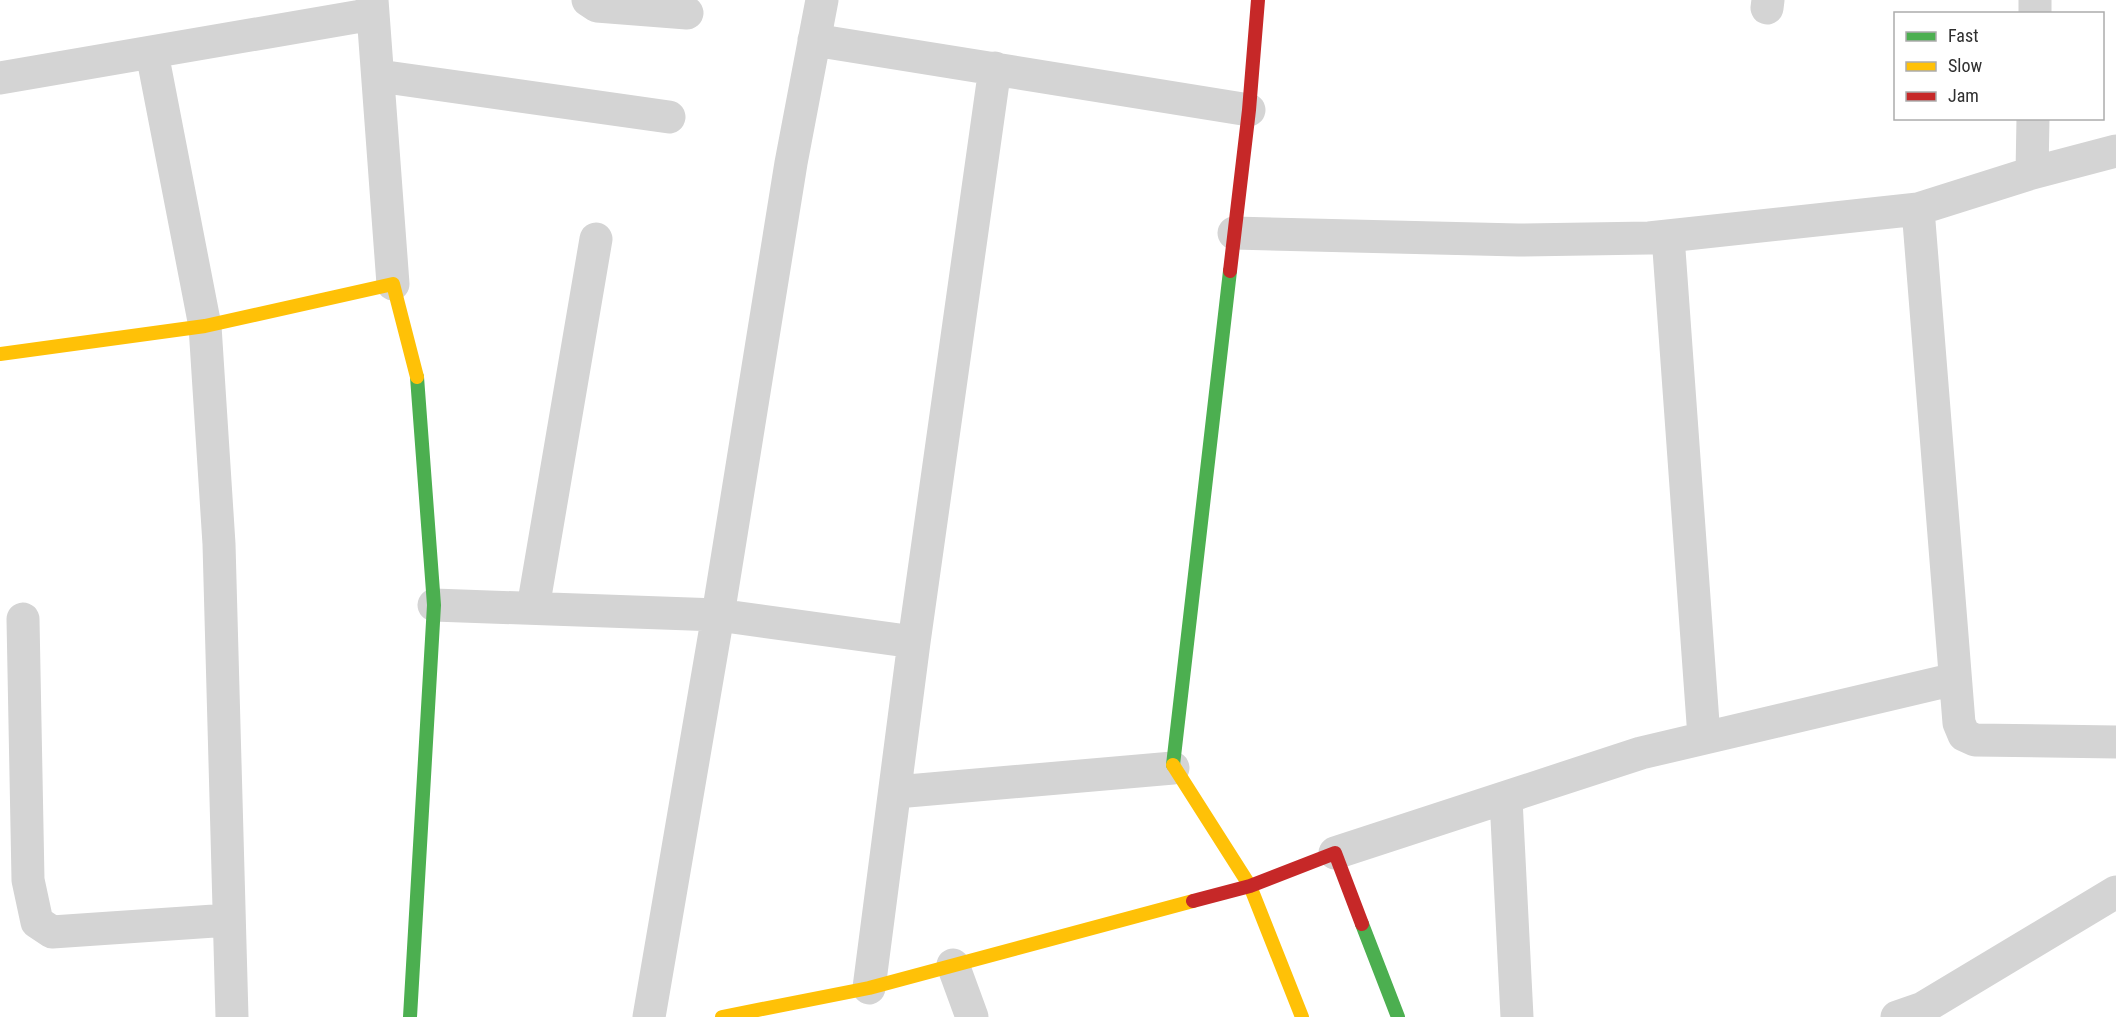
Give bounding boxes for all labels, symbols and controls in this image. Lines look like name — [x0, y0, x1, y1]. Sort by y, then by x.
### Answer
legend — [1894, 12, 2104, 120]
text: Fast — [1948, 25, 1979, 46]
text: Slow — [1948, 55, 1983, 76]
text: Jam — [1948, 85, 1979, 106]

